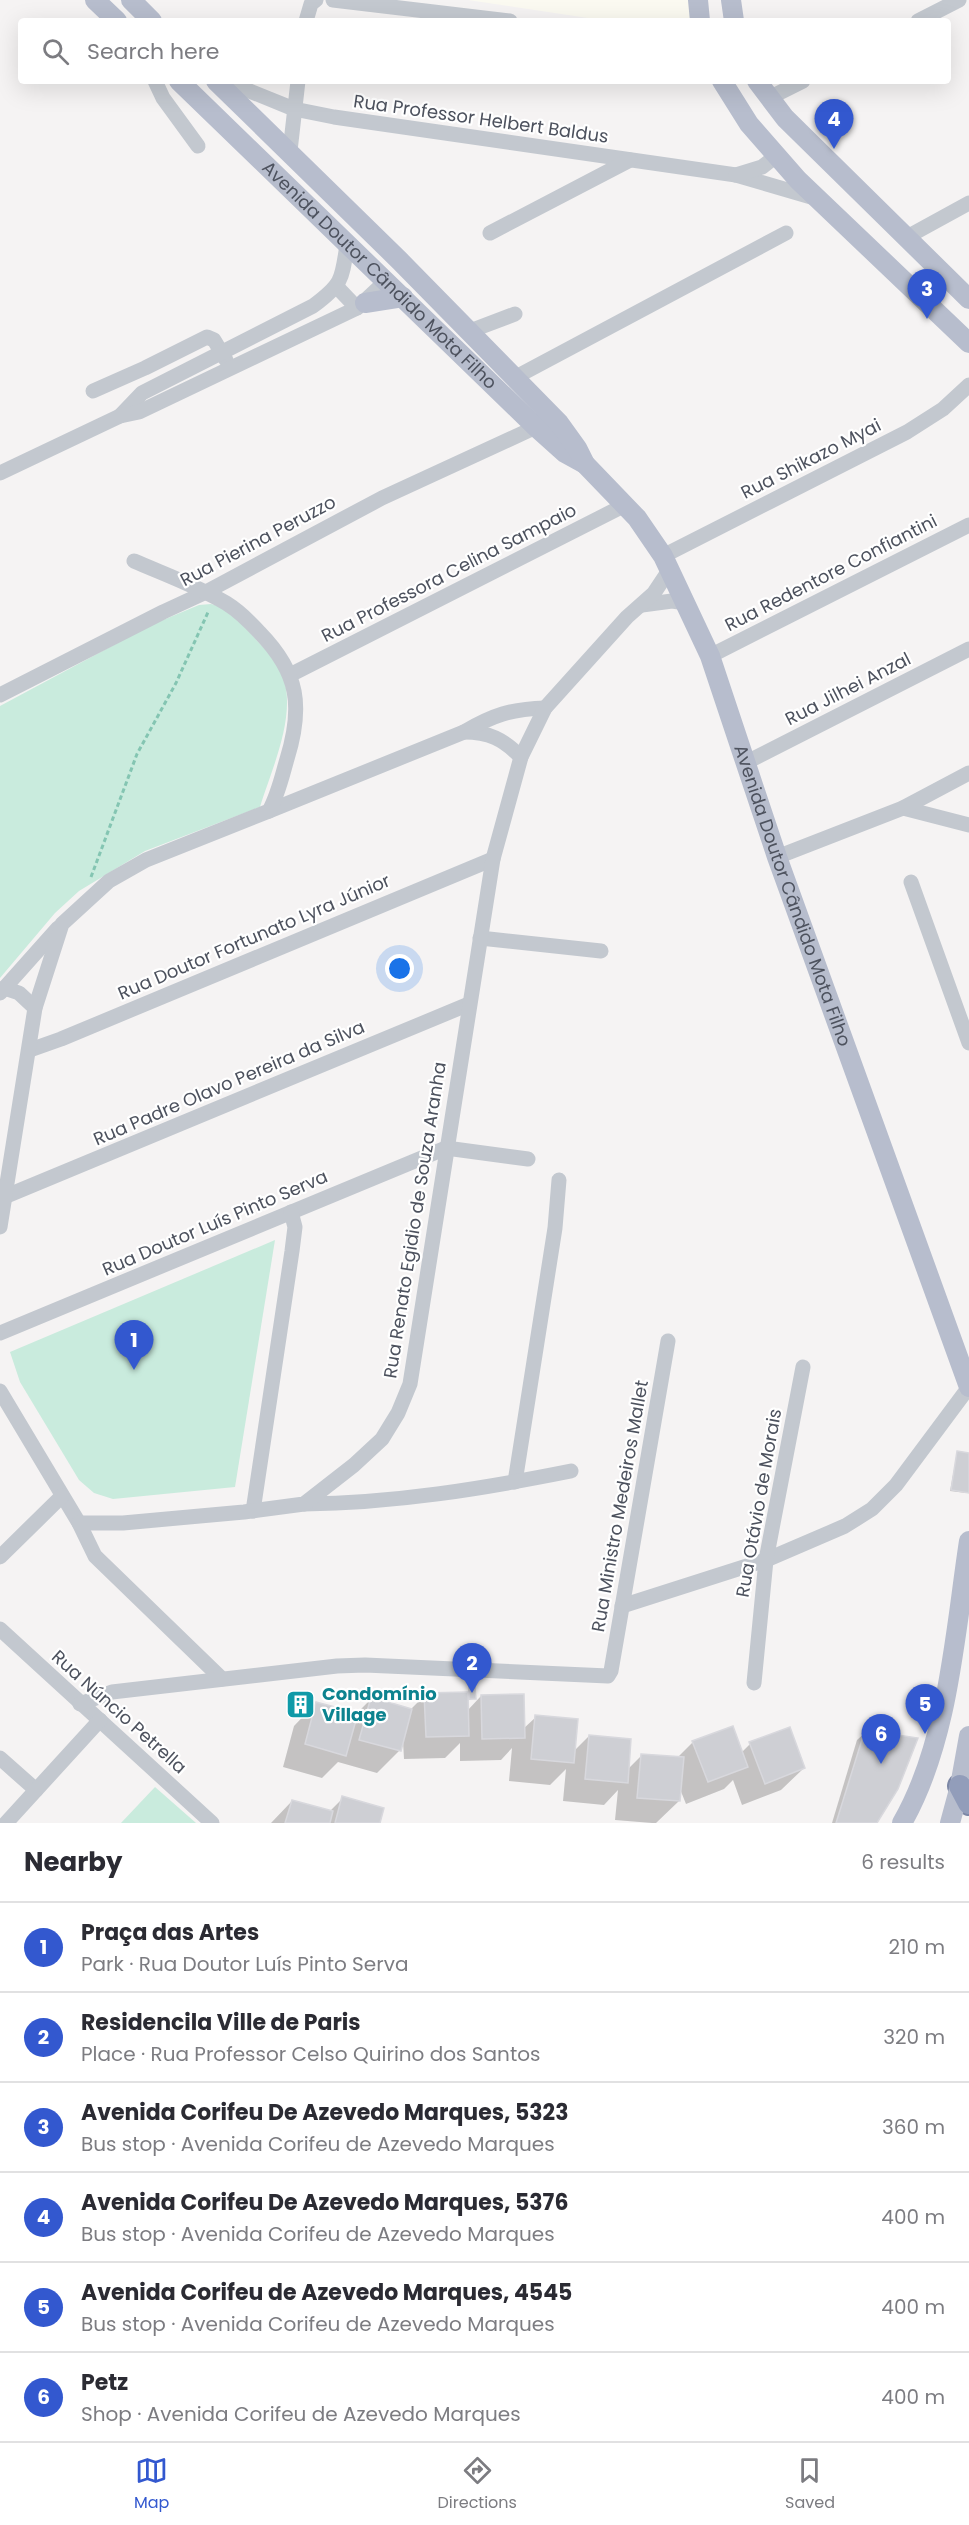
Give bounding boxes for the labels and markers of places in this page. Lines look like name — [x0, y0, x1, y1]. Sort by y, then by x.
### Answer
pin: 4 — [814, 100, 854, 149]
pin: 3 — [908, 270, 946, 319]
pin: 1 — [114, 1320, 154, 1370]
pin: 2 — [452, 1644, 492, 1693]
place label: Condomínio Village — [322, 1681, 437, 1727]
pin: 5 — [906, 1684, 944, 1734]
building icon: Condomínio Village — [285, 1688, 317, 1720]
pin: 6 — [862, 1714, 900, 1764]

